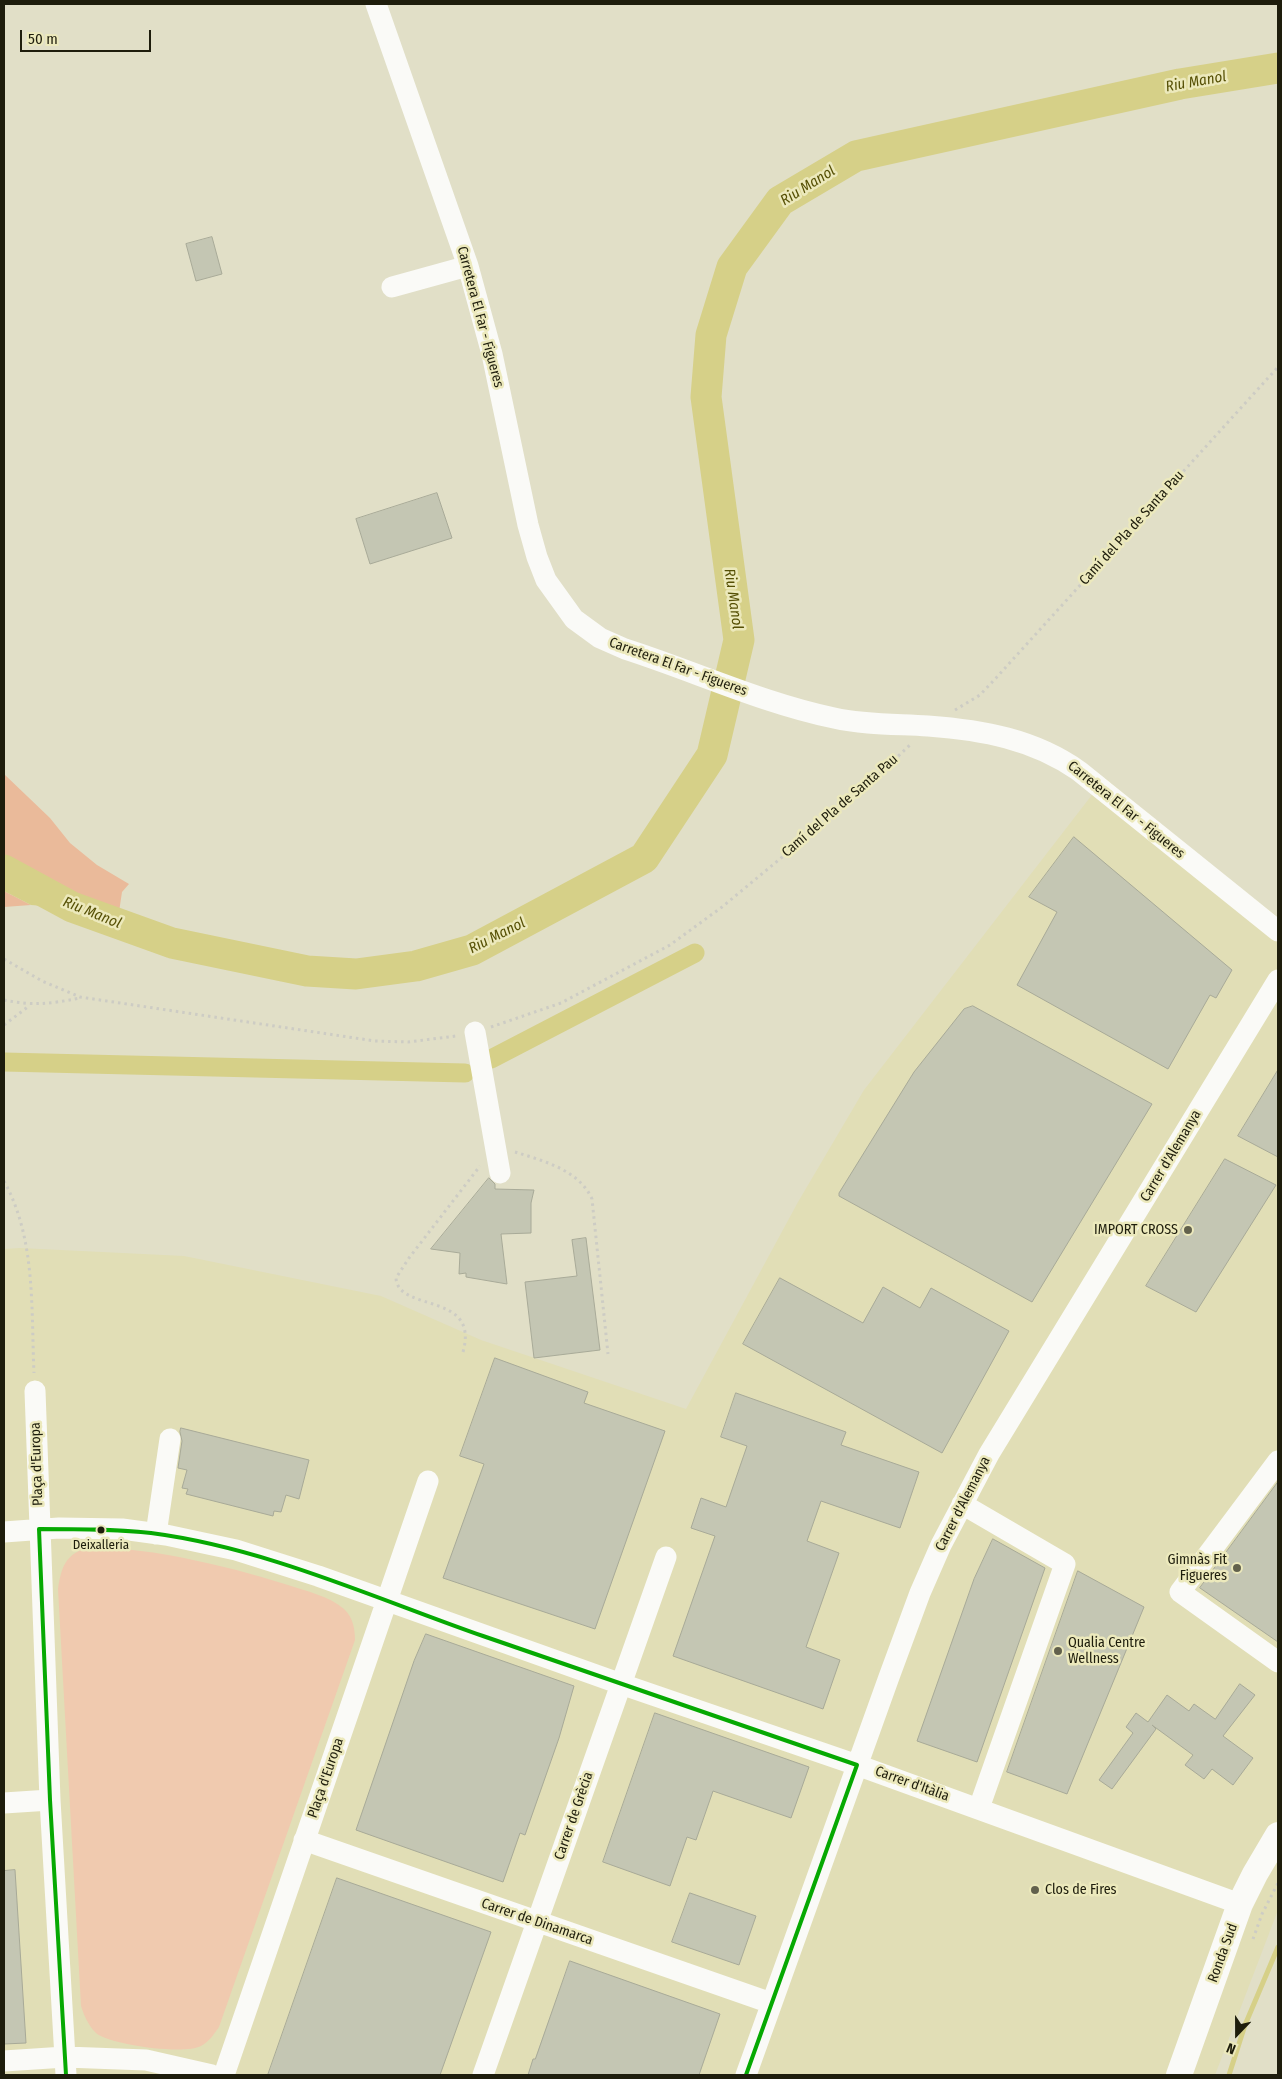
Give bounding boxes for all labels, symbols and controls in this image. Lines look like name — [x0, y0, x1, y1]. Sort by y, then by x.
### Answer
scale bar — [22, 20, 154, 52]
text: 50 m — [28, 30, 58, 48]
water label: Riu Manol — [1164, 68, 1228, 96]
water label: Riu Manol — [777, 162, 839, 210]
street label: Carretera El Far - Figueres — [453, 245, 507, 389]
street label: Camí del Pla de Santa Pau — [1076, 467, 1188, 589]
water label: Riu Manol — [720, 567, 746, 631]
street label: Carretera El Far - Figueres — [607, 634, 749, 700]
street label: Camí del Pla de Santa Pau — [779, 751, 901, 861]
street label: Carretera El Far - Figueres — [1064, 758, 1188, 862]
water label: Riu Manol — [60, 893, 124, 933]
water label: Riu Manol — [466, 914, 528, 958]
street label: Carrer d'Alemanya — [1137, 1107, 1205, 1205]
place label: IMPORT CROSS — [1094, 1222, 1178, 1238]
marker: IMPORT CROSS — [1182, 1224, 1194, 1236]
street label: Plaça d'Europa — [27, 1422, 47, 1506]
street label: Carrer d'Alemanya — [932, 1454, 994, 1554]
marker: Deixalleria — [96, 1525, 106, 1535]
place label: Deixalleria — [73, 1537, 129, 1553]
place label: Gimnàs Fit Figueres — [1167, 1552, 1227, 1584]
marker: Gimnàs Fit Figueres — [1231, 1562, 1243, 1574]
place label: Qualia Centre Wellness — [1068, 1635, 1145, 1668]
marker: Qualia Centre Wellness — [1052, 1645, 1064, 1657]
street label: Plaça d'Europa — [304, 1736, 348, 1820]
street label: Carrer d'Itàlia — [873, 1763, 951, 1805]
street label: Carrer de Grècia — [551, 1770, 597, 1862]
place label: Clos de Fires — [1045, 1882, 1117, 1898]
marker: Clos de Fires — [1029, 1884, 1041, 1896]
street label: Carrer de Dinamarca — [479, 1895, 595, 1949]
street label: Ronda Sud — [1205, 1921, 1241, 1985]
north arrow — [1212, 2009, 1262, 2059]
text: N — [1224, 2039, 1238, 2058]

